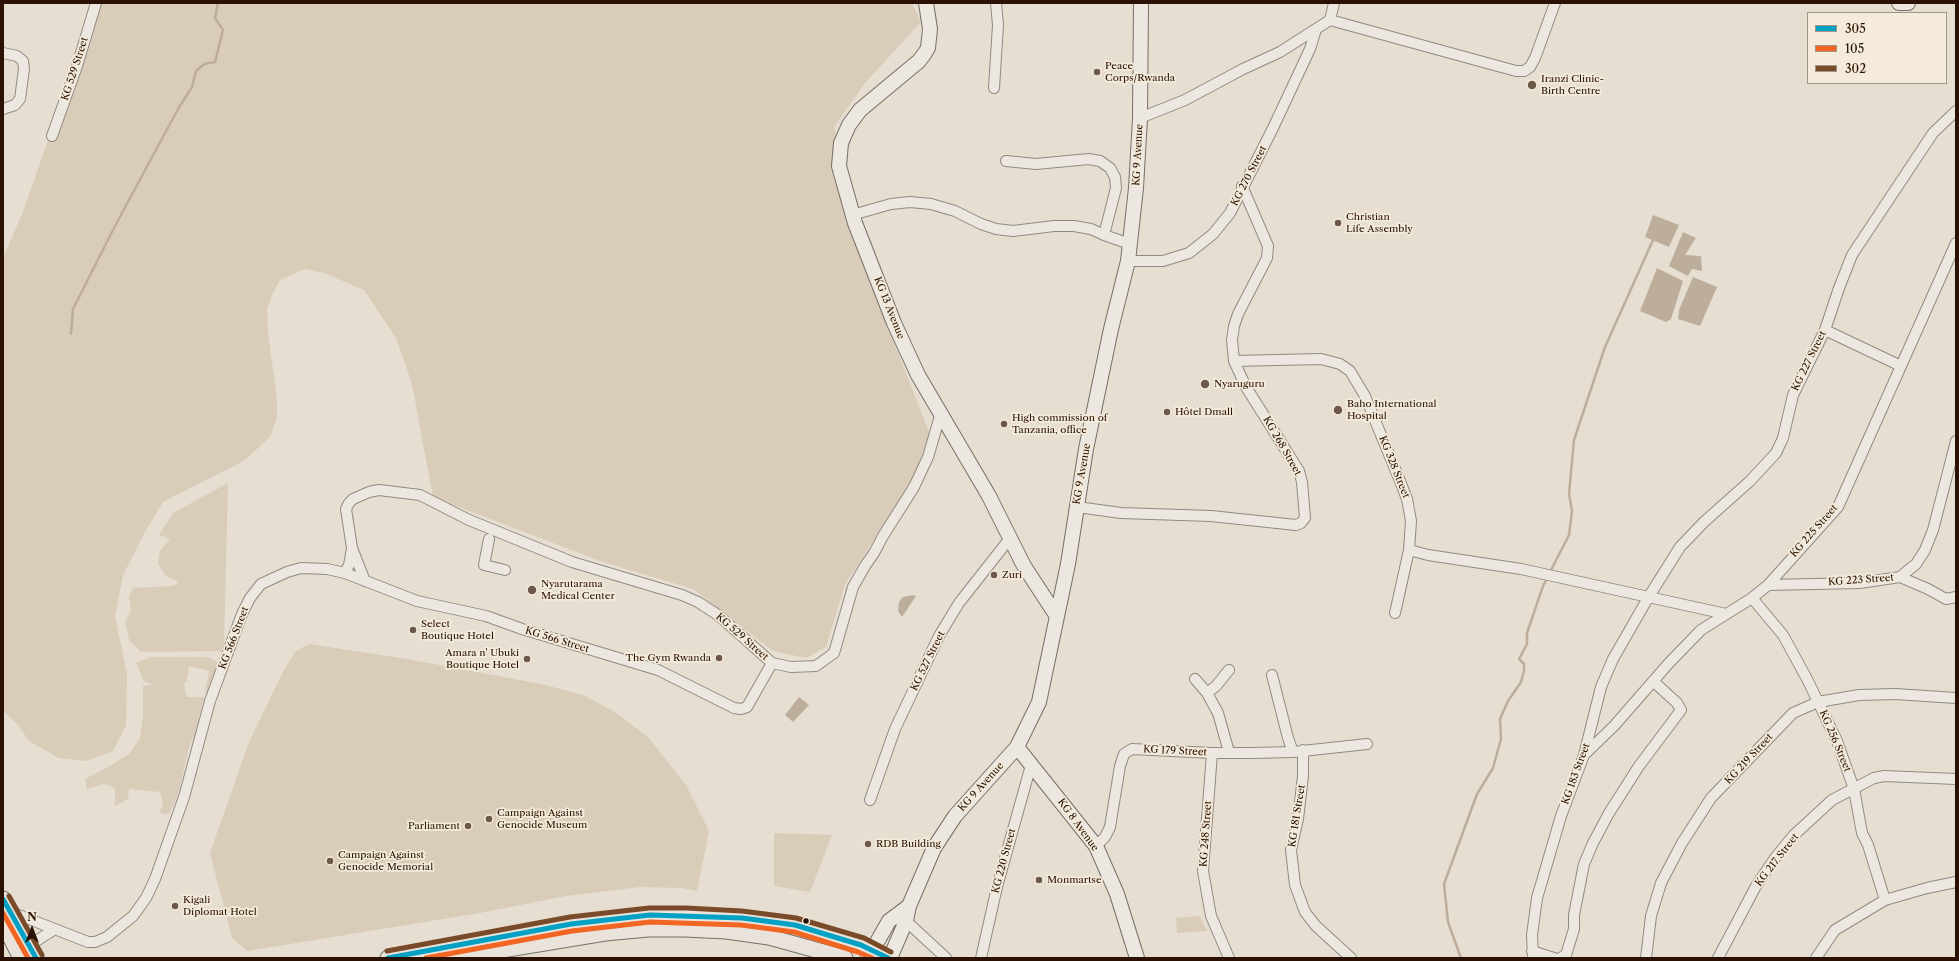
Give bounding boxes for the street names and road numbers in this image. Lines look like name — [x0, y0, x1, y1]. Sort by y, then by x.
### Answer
street label: KG 529 Street — [59, 36, 91, 102]
street label: KG 9 Avenue — [1130, 124, 1146, 186]
street label: KG 270 Street — [1229, 144, 1269, 208]
street label: KG 13 Avenue — [871, 275, 907, 341]
street label: KG 227 Street — [1789, 329, 1829, 393]
street label: KG 268 Street — [1260, 414, 1304, 478]
street label: KG 328 Street — [1376, 434, 1412, 500]
street label: KG 9 Avenue — [1071, 442, 1093, 506]
street label: KG 225 Street — [1788, 502, 1840, 560]
street label: KG 223 Street — [1828, 572, 1894, 588]
street label: KG 566 Street — [217, 605, 251, 671]
street label: KG 529 Street — [713, 611, 771, 663]
street label: KG 566 Street — [524, 625, 590, 655]
street label: KG 527 Street — [908, 629, 948, 693]
street label: KG 256 Street — [1817, 708, 1853, 774]
street label: KG 219 Street — [1723, 731, 1775, 787]
street label: KG 183 Street — [1559, 742, 1593, 806]
street label: KG 179 Street — [1143, 743, 1207, 759]
street label: KG 9 Avenue — [956, 760, 1006, 814]
street label: KG 181 Street — [1286, 784, 1308, 848]
street label: KG 8 Avenue — [1055, 796, 1101, 854]
street label: KG 248 Street — [1198, 800, 1214, 868]
street label: KG 220 Street — [990, 827, 1018, 895]
street label: KG 217 Street — [1753, 831, 1801, 889]

